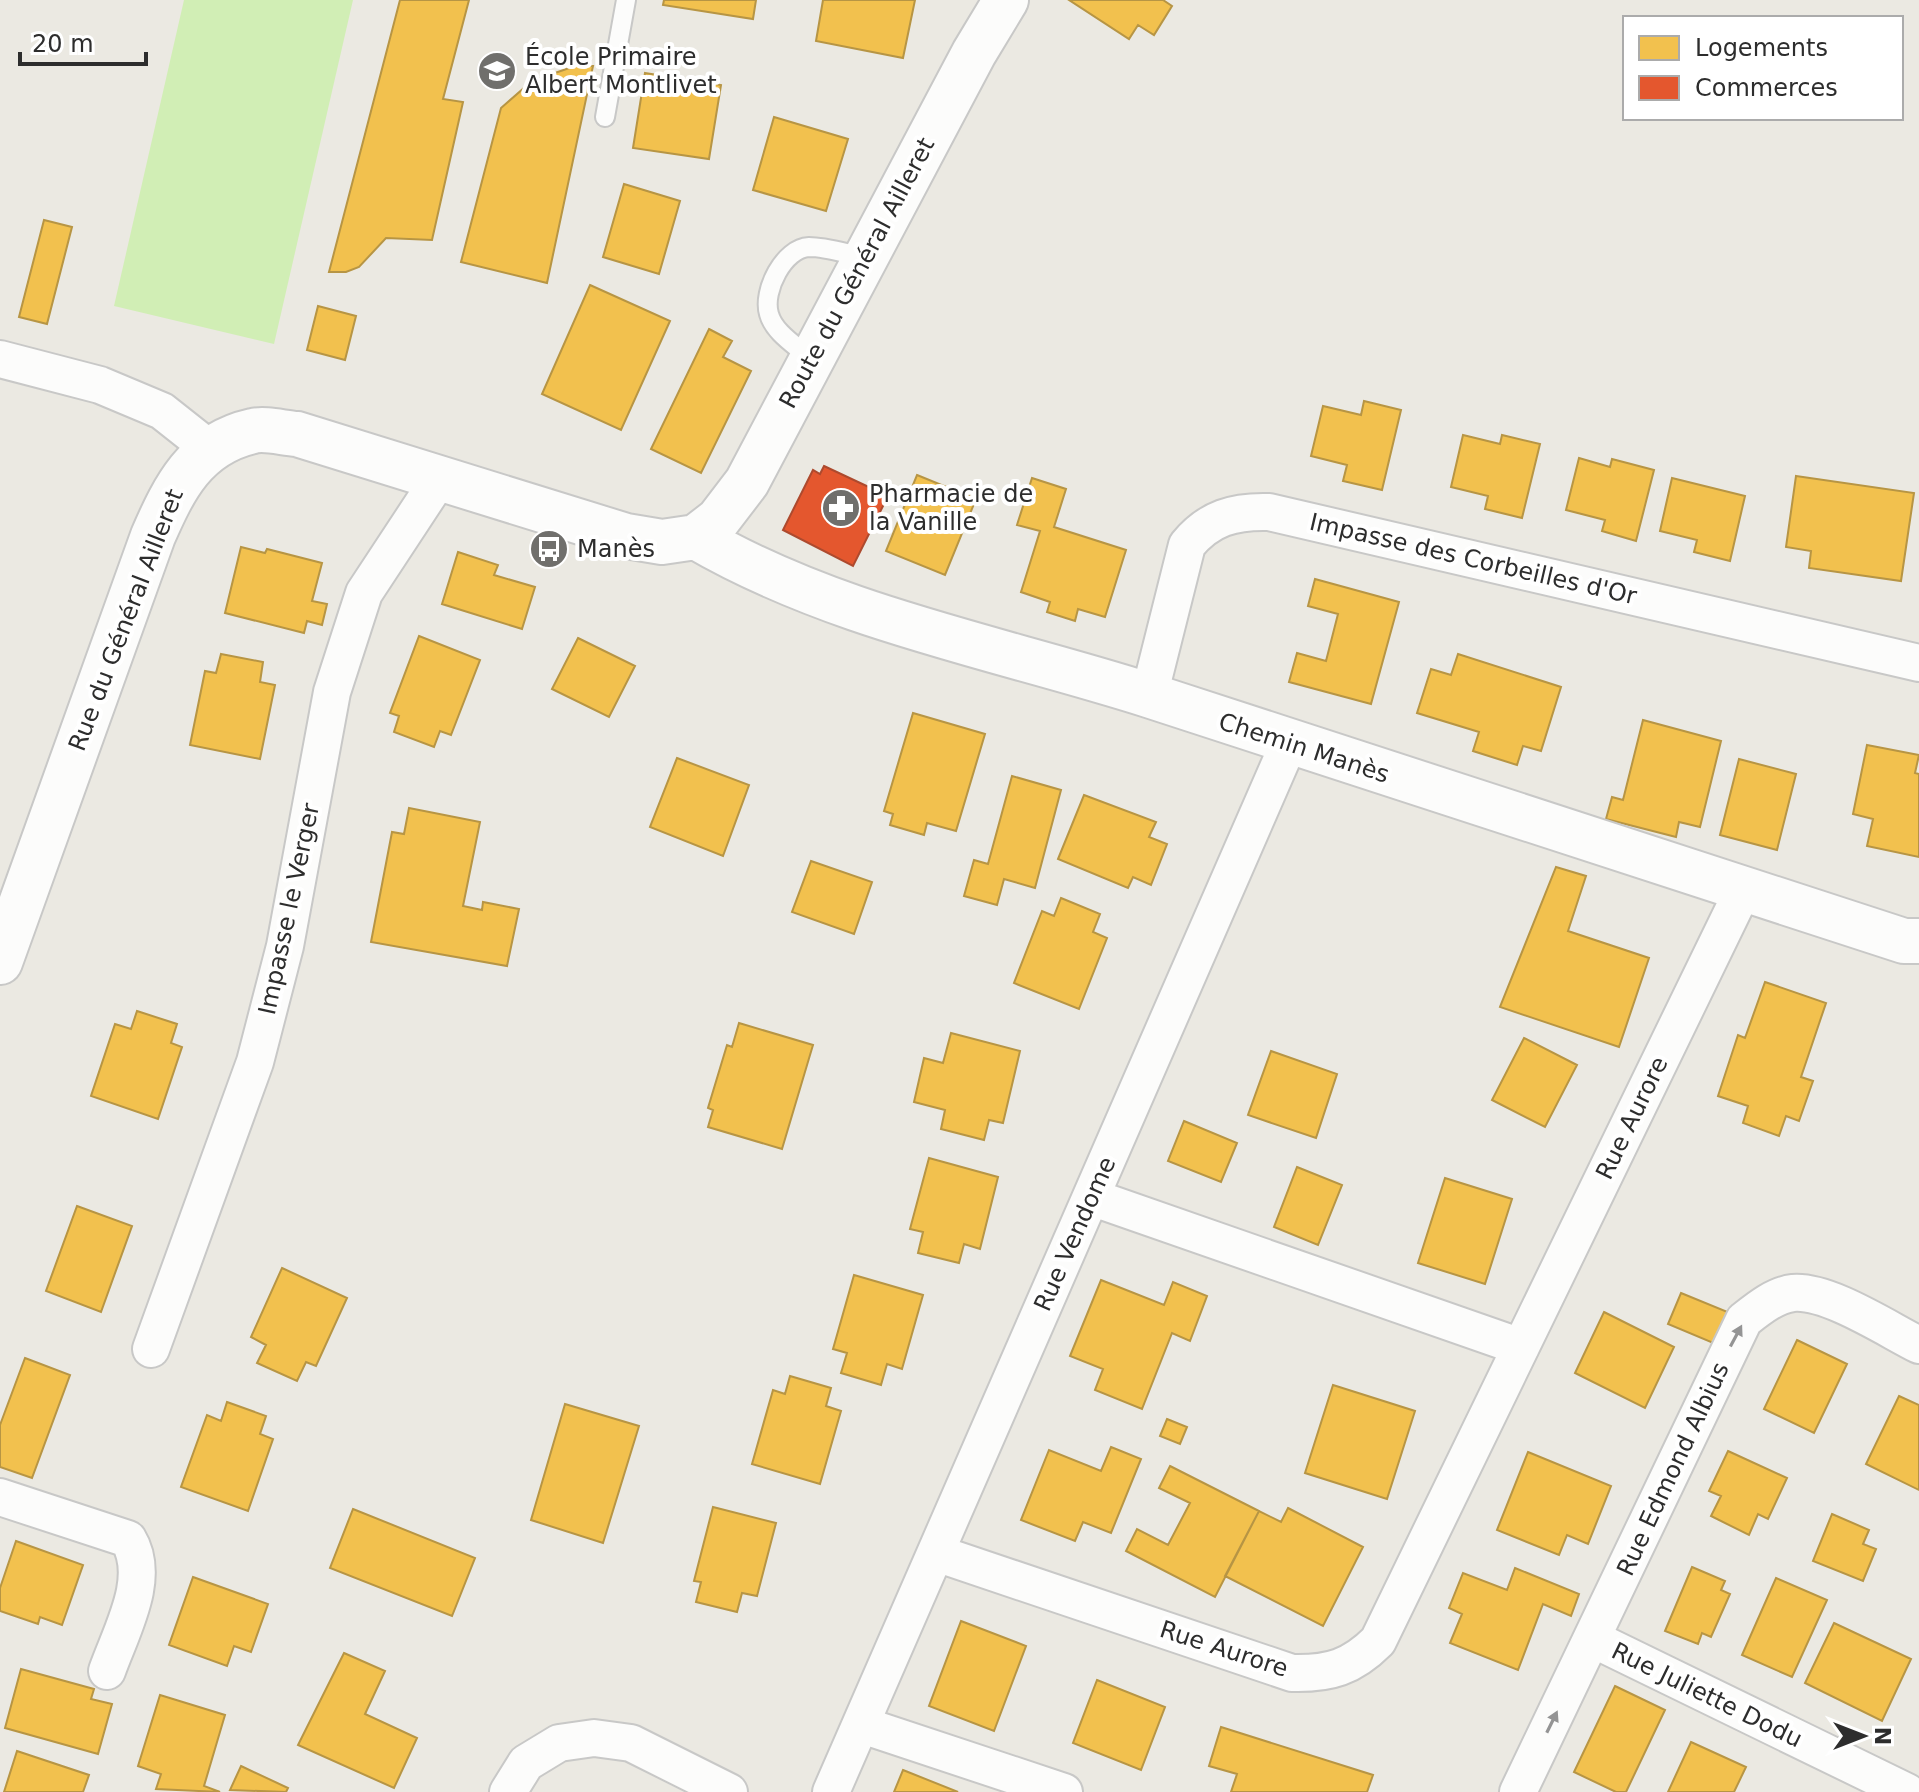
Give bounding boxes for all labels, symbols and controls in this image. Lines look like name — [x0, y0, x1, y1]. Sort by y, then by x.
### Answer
scale bar — [20, 16, 146, 66]
legend — [1623, 16, 1903, 120]
text: 20 m — [32, 30, 94, 58]
text: Logements — [1695, 34, 1828, 62]
place label: École Primaire Albert Montlivet — [525, 42, 717, 99]
school or university icon: École Primaire Albert Montlivet — [476, 50, 518, 92]
text: Commerces — [1695, 74, 1838, 102]
street label: Route du Général Ailleret — [774, 133, 940, 413]
place label: Pharmacie de la Vanille — [869, 480, 1033, 536]
street label: Rue du Général Ailleret — [63, 485, 189, 755]
pharmacy icon: Pharmacie de la Vanille — [820, 487, 862, 529]
street label: Impasse des Corbeilles d'Or — [1307, 508, 1639, 610]
bus stop icon: Manès — [528, 528, 570, 570]
place label: Manès — [577, 535, 655, 563]
street label: Chemin Manès — [1215, 707, 1393, 789]
street label: Impasse le Verger — [253, 801, 325, 1017]
street label: Rue Aurore — [1590, 1052, 1674, 1184]
street label: Rue Vendome — [1028, 1153, 1122, 1315]
one-way arrow — [1729, 1324, 1742, 1347]
street label: Rue Edmond Albius — [1611, 1358, 1735, 1580]
street label: Rue Aurore — [1156, 1615, 1292, 1683]
street label: Rue Juliette Dodu — [1607, 1637, 1807, 1753]
north arrow — [1823, 1696, 1903, 1776]
one-way arrow — [1546, 1711, 1559, 1734]
text: N — [1870, 1727, 1895, 1745]

